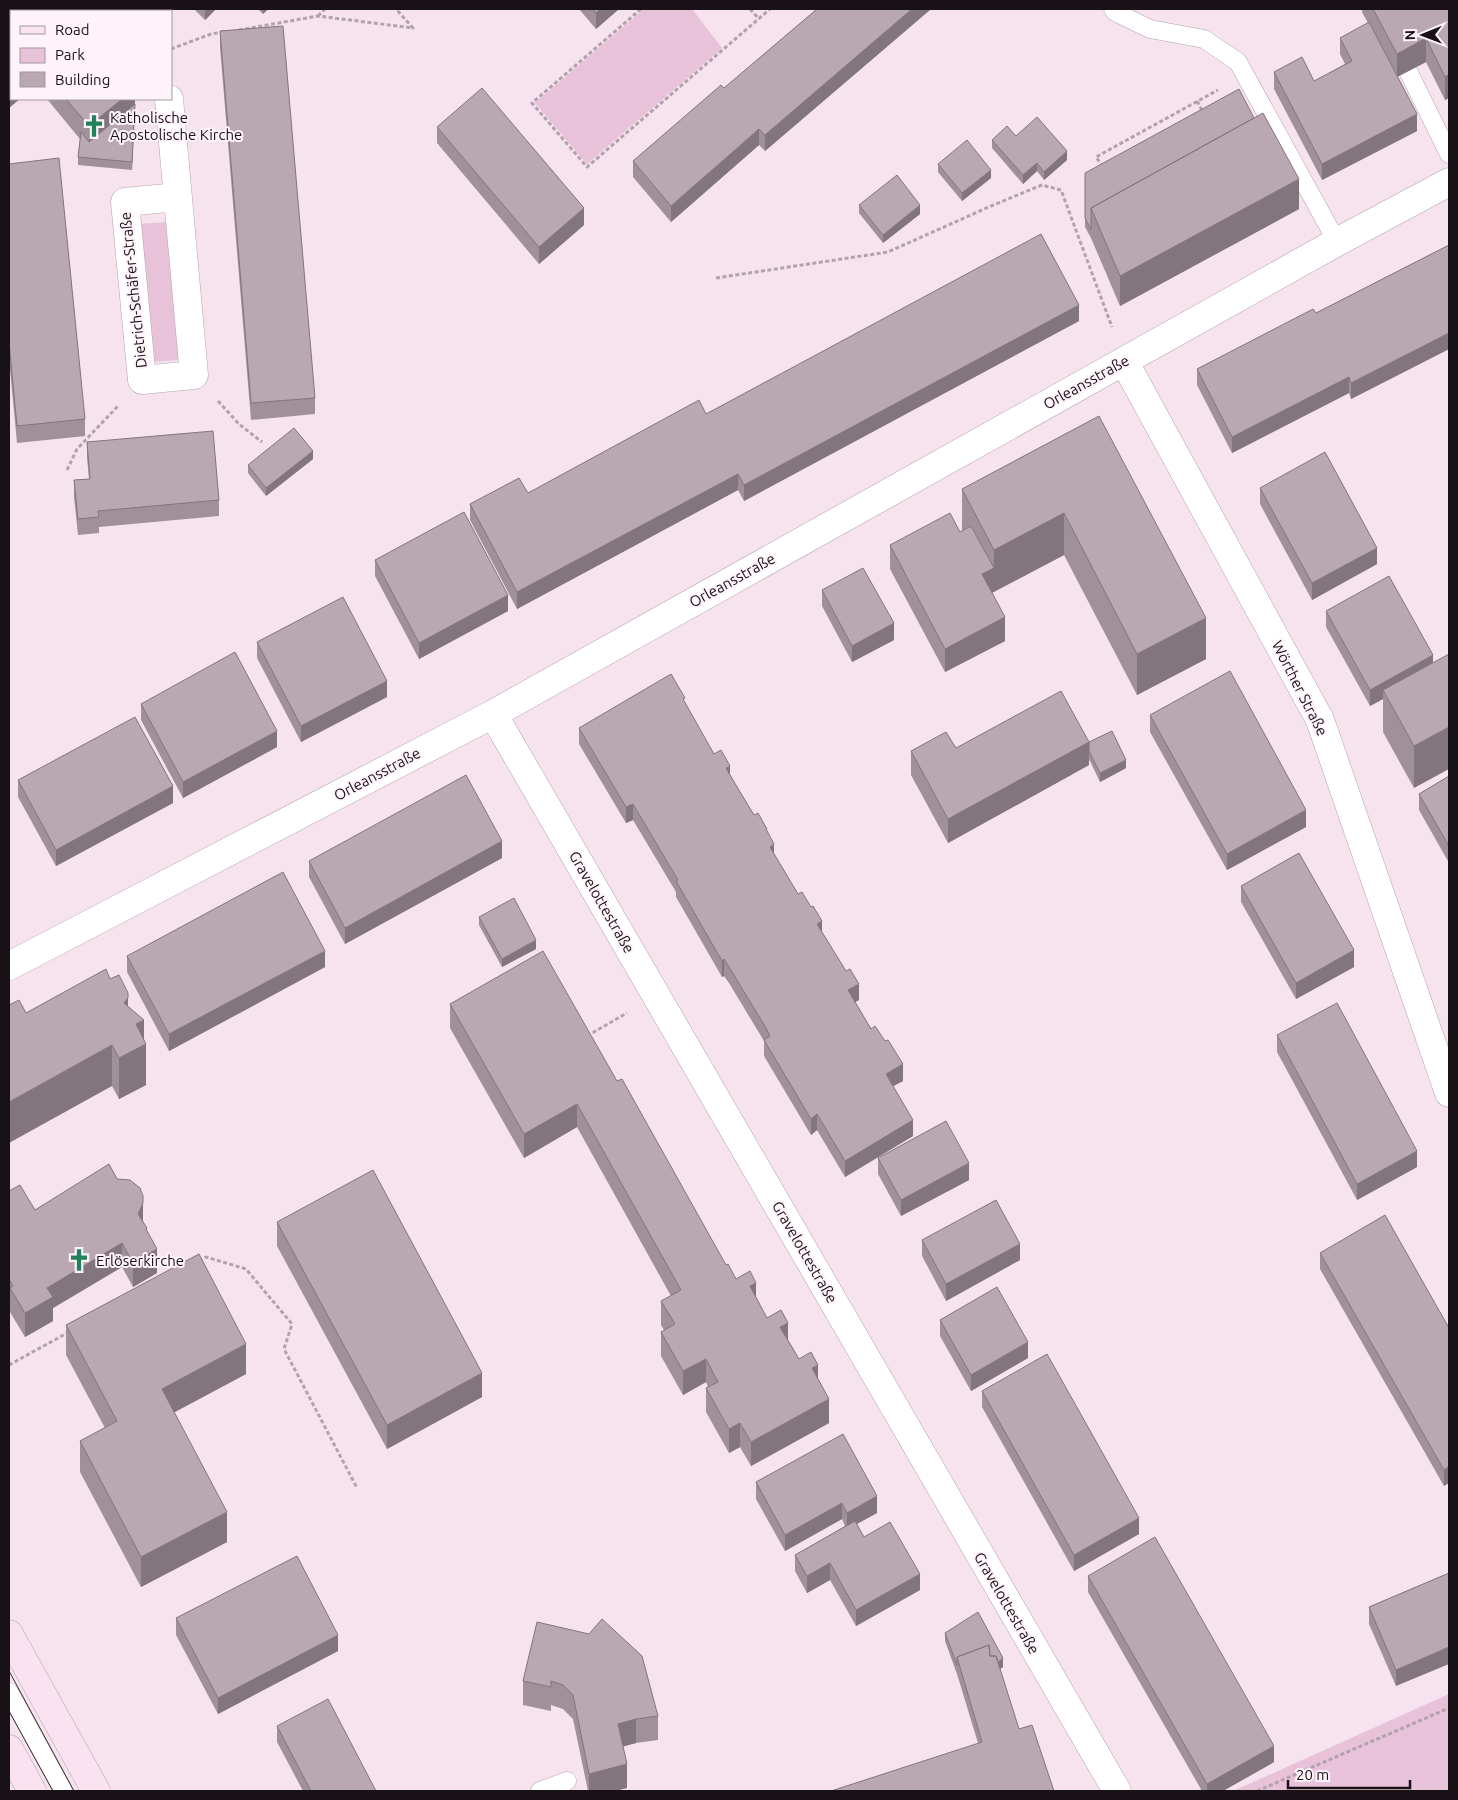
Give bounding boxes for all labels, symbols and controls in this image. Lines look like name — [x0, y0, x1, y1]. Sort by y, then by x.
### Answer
legend — [10, 10, 172, 100]
north arrow — [1398, 10, 1448, 60]
text: Road — [55, 21, 90, 38]
text: N — [1402, 30, 1418, 41]
text: Park — [55, 46, 85, 63]
text: Building — [55, 71, 110, 88]
place label: Katholische Apostolische Kirche — [110, 109, 242, 143]
church icon: Katholische Apostolische Kirche — [81, 113, 107, 139]
street label: Dietrich-Schäfer-Straße — [116, 211, 150, 369]
street label: Orleansstraße — [1040, 351, 1132, 413]
street label: Orleansstraße — [686, 549, 778, 611]
street label: Wörther Straße — [1269, 638, 1331, 738]
street label: Orleansstraße — [331, 744, 423, 804]
street label: Gravelottestraße — [566, 848, 638, 956]
street label: Gravelottestraße — [769, 1198, 841, 1306]
church icon: Erlöserkirche — [66, 1247, 92, 1273]
place label: Erlöserkirche — [96, 1252, 184, 1269]
street label: Gravelottestraße — [971, 1549, 1043, 1657]
scale bar — [1288, 1758, 1410, 1790]
text: 20 m — [1296, 1766, 1329, 1783]

